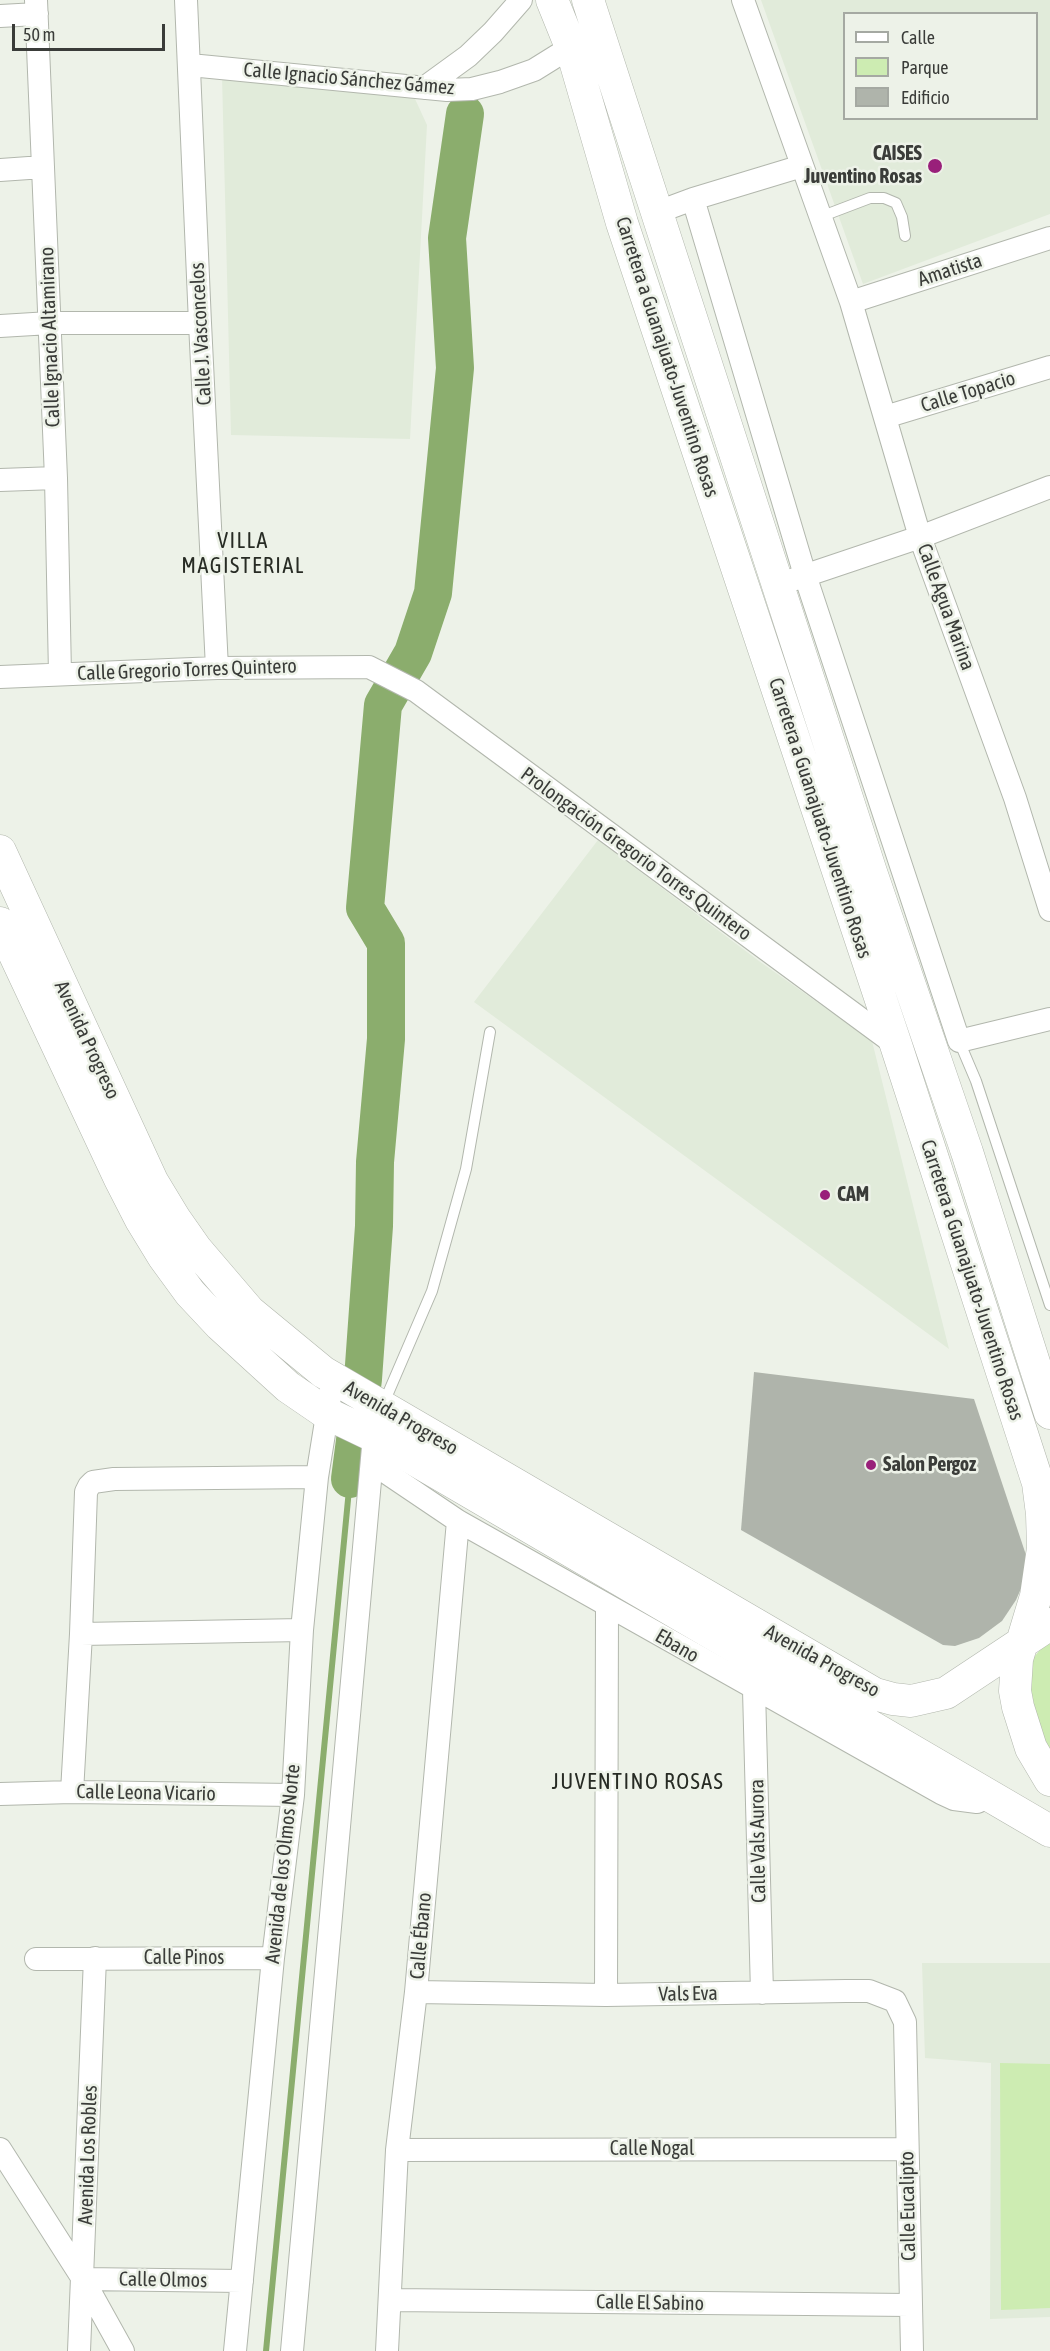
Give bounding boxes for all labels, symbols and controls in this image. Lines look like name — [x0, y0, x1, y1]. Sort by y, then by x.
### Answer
scale bar — [15, 12, 168, 50]
legend — [843, 12, 1038, 120]
text: 50 m — [23, 24, 55, 45]
text: Calle — [901, 27, 935, 48]
text: Parque — [901, 57, 949, 78]
street label: Calle Ignacio Sánchez Gámez — [243, 58, 455, 100]
text: Edificio — [901, 87, 950, 108]
place label: CAISES Juventino Rosas — [804, 142, 922, 189]
marker: CAISES Juventino Rosas — [926, 157, 944, 175]
street label: Carretera a Guanajuato-Juventino Rosas — [610, 214, 724, 500]
street label: Calle Ignacio Altamirano — [35, 246, 65, 428]
street label: Amatista — [915, 248, 985, 292]
street label: Calle J. Vasconcelos — [185, 262, 217, 406]
street label: Calle Topacio — [918, 366, 1018, 418]
district label: VILLA MAGISTERIAL — [181, 528, 305, 580]
street label: Calle Agua Marina — [912, 540, 980, 674]
street label: Calle Gregorio Torres Quintero — [77, 654, 297, 686]
street label: Carretera a Guanajuato-Juventino Rosas — [763, 675, 877, 961]
street label: Prolongación Gregorio Torres Quintero — [516, 762, 756, 946]
street label: Avenida Progreso — [49, 977, 125, 1103]
street label: Carretera a Guanajuato-Juventino Rosas — [915, 1137, 1029, 1423]
place label: CAM — [837, 1183, 869, 1207]
marker: CAM — [818, 1188, 832, 1202]
street label: Avenida Progreso — [340, 1376, 462, 1460]
place label: Salon Pergoz — [883, 1453, 976, 1477]
marker: Salon Pergoz — [864, 1458, 878, 1472]
street label: Avenida Progreso — [760, 1620, 884, 1702]
street label: Ebano — [651, 1624, 703, 1668]
street label: Avenida de los Olmos Norte — [261, 1763, 305, 1965]
district label: JUVENTINO ROSAS — [552, 1769, 724, 1795]
street label: Calle Vals Aurora — [745, 1779, 771, 1903]
street label: Calle Leona Vicario — [76, 1780, 216, 1806]
street label: Calle Ébano — [405, 1892, 437, 1980]
street label: Calle Pinos — [144, 1946, 224, 1970]
street label: Vals Eva — [658, 1981, 718, 2007]
street label: Avenida Los Robles — [74, 2085, 102, 2225]
street label: Calle Nogal — [610, 2137, 694, 2161]
street label: Calle Eucalipto — [895, 2151, 921, 2261]
street label: Calle Olmos — [119, 2267, 207, 2293]
street label: Calle El Sabino — [596, 2290, 704, 2316]

